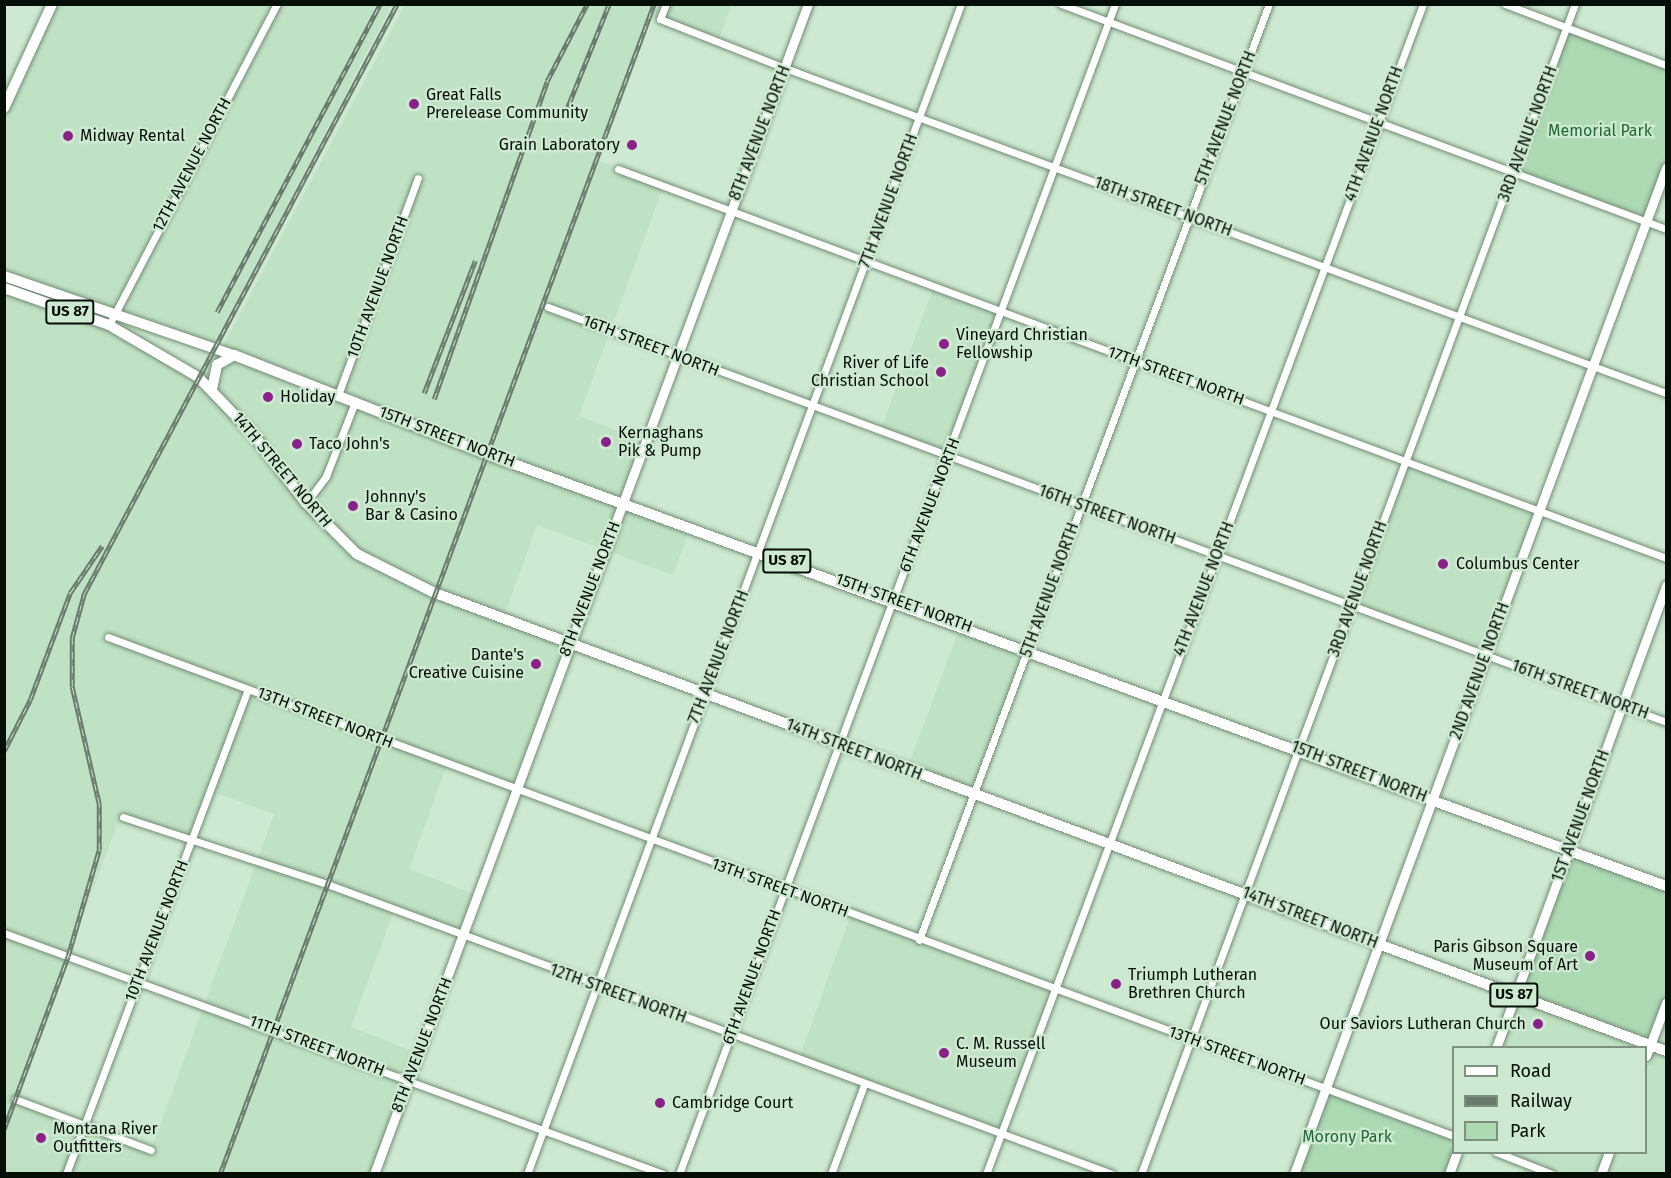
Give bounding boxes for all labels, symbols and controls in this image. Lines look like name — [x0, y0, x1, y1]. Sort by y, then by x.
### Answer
street label: 5TH AVENUE NORTH — [1192, 48, 1260, 188]
street label: 8TH AVENUE NORTH — [725, 63, 795, 203]
street label: 3RD AVENUE NORTH — [1494, 63, 1562, 205]
street label: 4TH AVENUE NORTH — [1341, 64, 1407, 204]
place label: Great Falls Prerelease Community — [426, 85, 588, 123]
street label: 12TH AVENUE NORTH — [149, 95, 235, 235]
marker: Great Falls Prerelease Community — [407, 97, 421, 111]
park label: Memorial Park — [1548, 121, 1652, 141]
place label: Midway Rental — [80, 126, 185, 146]
marker: Midway Rental — [61, 129, 75, 143]
street label: 7TH AVENUE NORTH — [856, 131, 922, 271]
place label: Grain Laboratory — [499, 135, 620, 155]
marker: Grain Laboratory — [625, 138, 639, 152]
street label: 18TH STREET NORTH — [1091, 173, 1235, 241]
street label: 10TH AVENUE NORTH — [343, 213, 413, 361]
road number: US 87 — [44, 300, 96, 324]
street label: 16TH STREET NORTH — [580, 311, 722, 381]
place label: Vineyard Christian Fellowship — [956, 325, 1088, 363]
marker: Vineyard Christian Fellowship — [937, 337, 951, 351]
street label: 17TH STREET NORTH — [1105, 342, 1247, 410]
place label: River of Life Christian School — [811, 353, 929, 391]
marker: River of Life Christian School — [934, 365, 948, 379]
place label: Holiday — [280, 387, 335, 407]
marker: Holiday — [261, 390, 275, 404]
street label: 15TH STREET NORTH — [376, 402, 518, 472]
street label: 14TH STREET NORTH — [228, 408, 336, 532]
place label: Kernaghans Pik & Pump — [618, 423, 703, 461]
place label: Taco John's — [309, 434, 390, 454]
marker: Kernaghans Pik & Pump — [599, 435, 613, 449]
street label: 6TH AVENUE NORTH — [896, 435, 964, 575]
marker: Taco John's — [290, 437, 304, 451]
street label: 16TH STREET NORTH — [1036, 481, 1178, 549]
place label: Johnny's Bar & Casino — [365, 487, 458, 525]
marker: Johnny's Bar & Casino — [346, 499, 360, 513]
street label: 3RD AVENUE NORTH — [1324, 518, 1392, 660]
street label: 8TH AVENUE NORTH — [555, 519, 625, 659]
street label: 4TH AVENUE NORTH — [1170, 519, 1238, 659]
street label: 5TH AVENUE NORTH — [1017, 520, 1083, 660]
road number: US 87 — [762, 549, 812, 573]
place label: Columbus Center — [1456, 554, 1579, 574]
marker: Columbus Center — [1434, 555, 1452, 573]
street label: 15TH STREET NORTH — [833, 569, 975, 637]
street label: 7TH AVENUE NORTH — [685, 587, 753, 727]
street label: 2ND AVENUE NORTH — [1446, 600, 1514, 742]
place label: Dante's Creative Cuisine — [409, 645, 524, 683]
street label: 16TH STREET NORTH — [1509, 656, 1651, 724]
marker: Dante's Creative Cuisine — [529, 657, 543, 671]
street label: 13TH STREET NORTH — [254, 683, 396, 753]
street label: 14TH STREET NORTH — [783, 715, 925, 785]
street label: 15TH STREET NORTH — [1288, 737, 1430, 807]
street label: 1ST AVENUE NORTH — [1548, 747, 1614, 885]
street label: 13TH STREET NORTH — [709, 854, 851, 922]
street label: 10TH AVENUE NORTH — [121, 858, 193, 1004]
street label: 14TH STREET NORTH — [1239, 883, 1381, 953]
street label: 6TH AVENUE NORTH — [719, 907, 785, 1047]
place label: Paris Gibson Square Museum of Art — [1433, 937, 1578, 975]
marker: Paris Gibson Square Museum of Art — [1583, 949, 1597, 963]
street label: 12TH STREET NORTH — [547, 960, 689, 1028]
place label: Triumph Lutheran Brethren Church — [1128, 965, 1257, 1003]
street label: 8TH AVENUE NORTH — [387, 975, 457, 1115]
marker: Triumph Lutheran Brethren Church — [1109, 977, 1123, 991]
road number: US 87 — [1488, 983, 1540, 1007]
street label: 11TH STREET NORTH — [247, 1011, 387, 1081]
place label: Our Saviors Lutheran Church — [1320, 1014, 1526, 1034]
marker: Our Saviors Lutheran Church — [1531, 1017, 1545, 1031]
street label: 13TH STREET NORTH — [1166, 1022, 1308, 1090]
place label: C. M. Russell Museum — [956, 1034, 1045, 1072]
marker: C. M. Russell Museum — [937, 1046, 951, 1060]
legend — [1452, 1046, 1647, 1154]
text: Road — [1510, 1060, 1552, 1082]
text: Railway — [1510, 1090, 1572, 1112]
place label: Cambridge Court — [672, 1093, 793, 1113]
marker: Cambridge Court — [653, 1096, 667, 1110]
place label: Montana River Outfitters — [53, 1119, 158, 1157]
text: Park — [1510, 1120, 1545, 1142]
park label: Morony Park — [1302, 1127, 1392, 1147]
marker: Montana River Outfitters — [34, 1131, 48, 1145]

